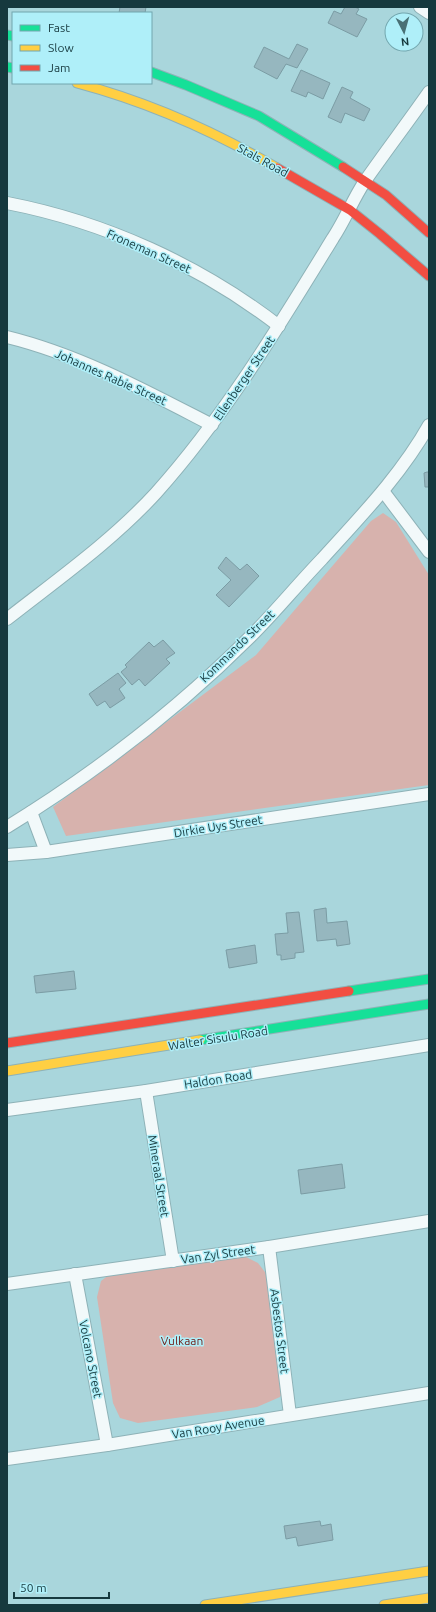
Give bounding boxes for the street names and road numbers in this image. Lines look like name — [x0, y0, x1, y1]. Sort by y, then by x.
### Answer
street label: Stals Road — [235, 141, 291, 179]
street label: Froneman Street — [105, 227, 193, 276]
street label: Ellenberger Street — [211, 333, 277, 423]
street label: Johannes Rabie Street — [53, 347, 169, 408]
street label: Kommando Street — [197, 607, 277, 685]
street label: Dirkie Uys Street — [173, 813, 264, 839]
street label: Walter Sisulu Road — [167, 1024, 269, 1052]
street label: Haldon Road — [183, 1067, 253, 1091]
street label: Mineraal Street — [146, 1134, 172, 1218]
street label: Van Zyl Street — [180, 1242, 256, 1266]
street label: Asbestos Street — [268, 1288, 292, 1374]
street label: Volcano Street — [77, 1319, 105, 1399]
street label: Van Rooy Avenue — [171, 1413, 265, 1441]

